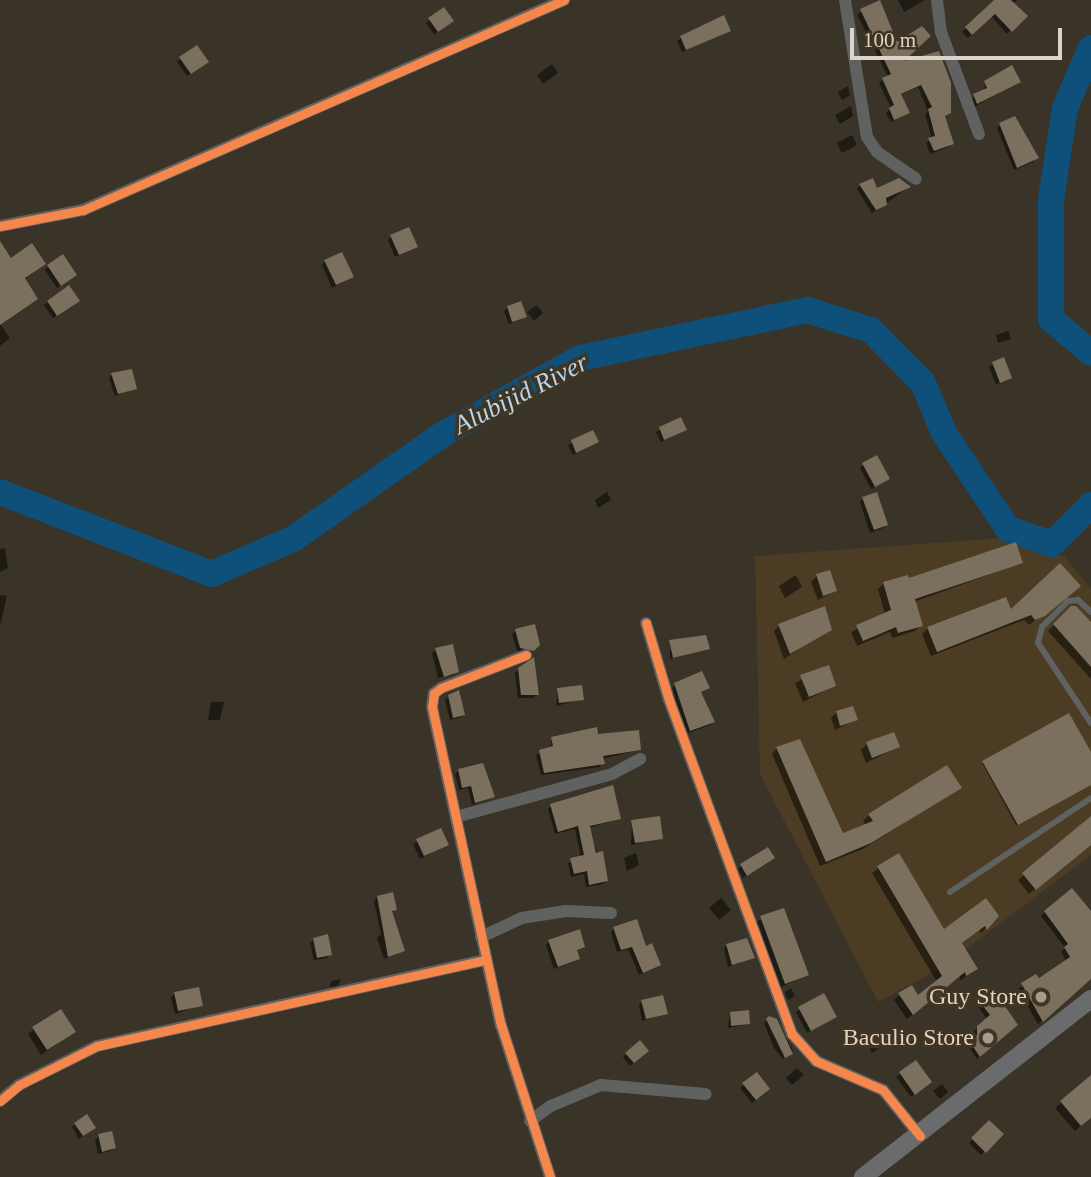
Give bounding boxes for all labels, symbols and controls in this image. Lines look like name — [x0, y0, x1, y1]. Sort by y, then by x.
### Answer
scale bar — [853, 14, 1065, 58]
text: 100 m — [863, 28, 916, 52]
water label: Alubijid River — [449, 347, 593, 441]
place label: Guy Store — [929, 983, 1027, 1011]
marker: Guy Store — [1033, 989, 1049, 1005]
place label: Baculio Store — [843, 1024, 974, 1052]
marker: Baculio Store — [980, 1030, 996, 1046]

